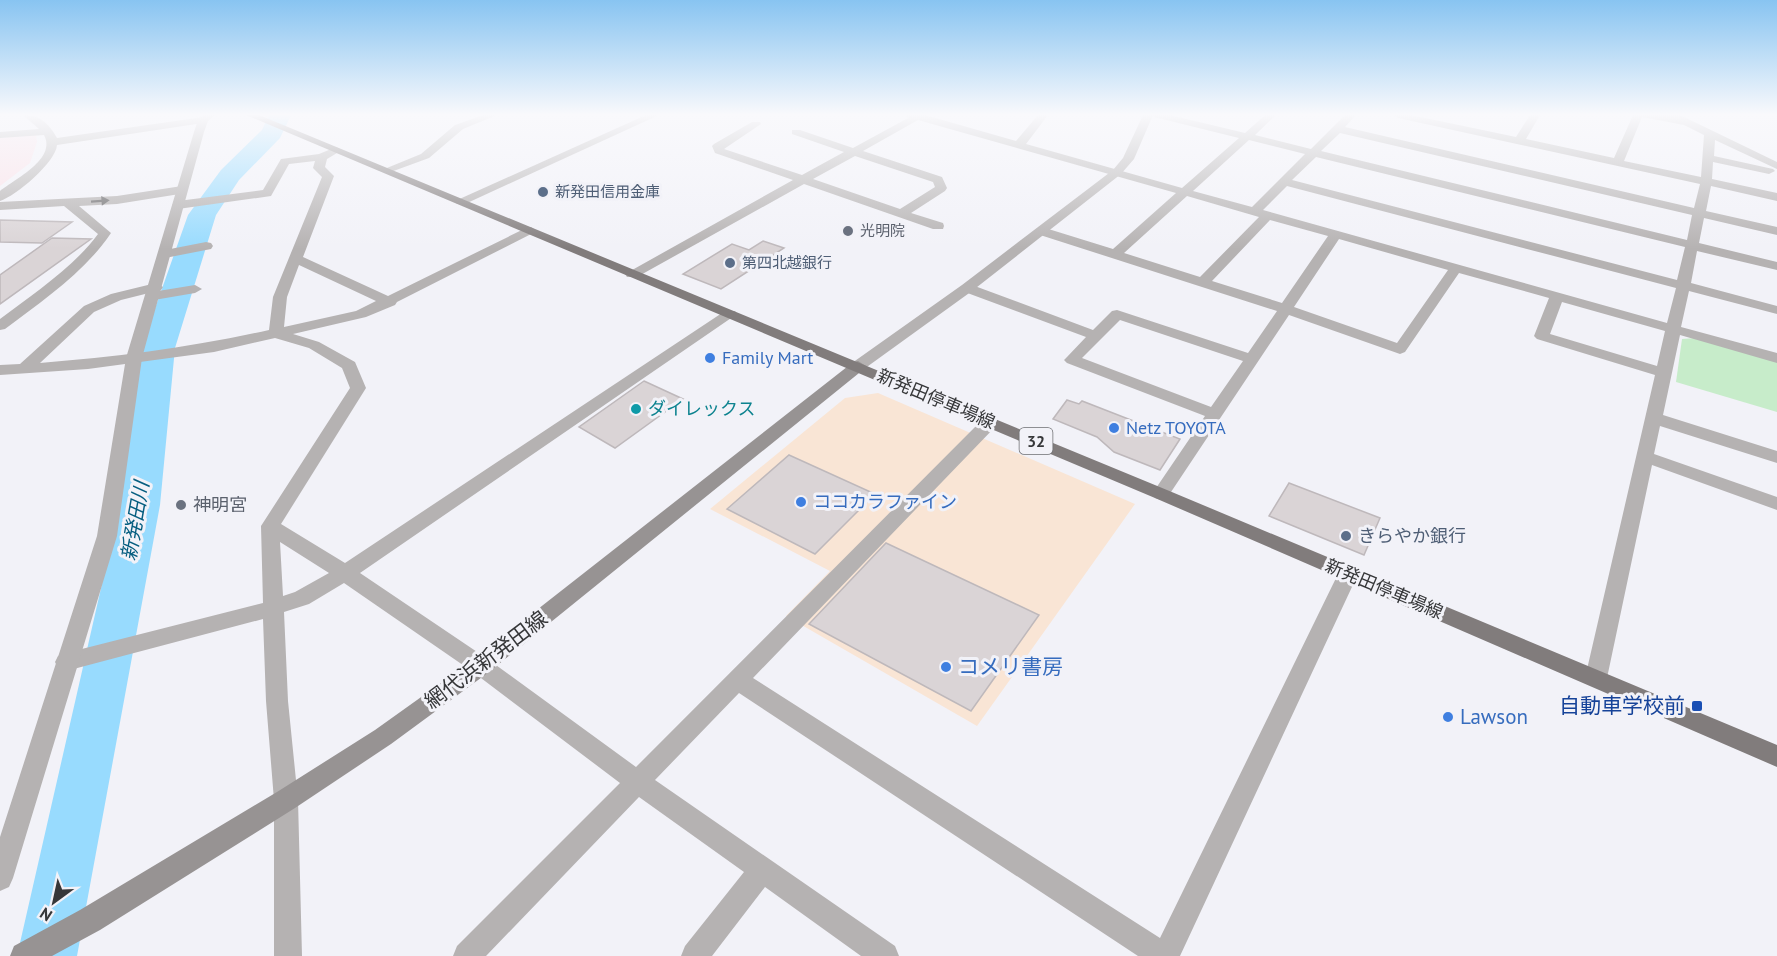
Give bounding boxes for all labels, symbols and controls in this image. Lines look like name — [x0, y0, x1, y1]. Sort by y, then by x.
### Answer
place label: 新発田信用金庫 — [555, 182, 660, 201]
marker: 新発田信用金庫 — [536, 185, 550, 199]
one-way arrow — [91, 197, 110, 206]
place label: 光明院 — [860, 221, 905, 240]
marker: 光明院 — [841, 224, 855, 238]
place label: 第四北越銀行 — [742, 253, 832, 272]
marker: 第四北越銀行 — [723, 256, 737, 270]
place label: Family Mart — [722, 346, 813, 369]
marker: Family Mart — [703, 351, 717, 365]
street label: 新発田停車場線 — [874, 363, 999, 434]
place label: ダイレックス — [648, 397, 755, 420]
marker: ダイレックス — [629, 402, 643, 416]
place label: Netz TOYOTA — [1126, 416, 1226, 439]
marker: Netz TOYOTA — [1107, 421, 1121, 435]
road number: 32 — [1020, 428, 1052, 454]
water label: 新発田川 — [115, 477, 155, 563]
place label: ココカラファイン — [813, 490, 957, 513]
place label: 神明宮 — [193, 493, 247, 516]
marker: ココカラファイン — [794, 495, 808, 509]
marker: 神明宮 — [174, 498, 188, 512]
place label: きらやか銀行 — [1358, 524, 1466, 547]
marker: きらやか銀行 — [1339, 529, 1353, 543]
street label: 新発田停車場線 — [1322, 553, 1447, 624]
street label: 網代浜新発田線 — [419, 605, 553, 715]
place label: コメリ書房 — [958, 653, 1063, 680]
marker: コメリ書房 — [939, 660, 953, 674]
place label: 自動車学校前 — [1559, 692, 1685, 719]
marker: 自動車学校前 — [1690, 699, 1704, 713]
place label: Lawson — [1460, 703, 1528, 730]
marker: Lawson — [1441, 710, 1455, 724]
north arrow — [24, 872, 84, 932]
text: N — [36, 903, 56, 926]

